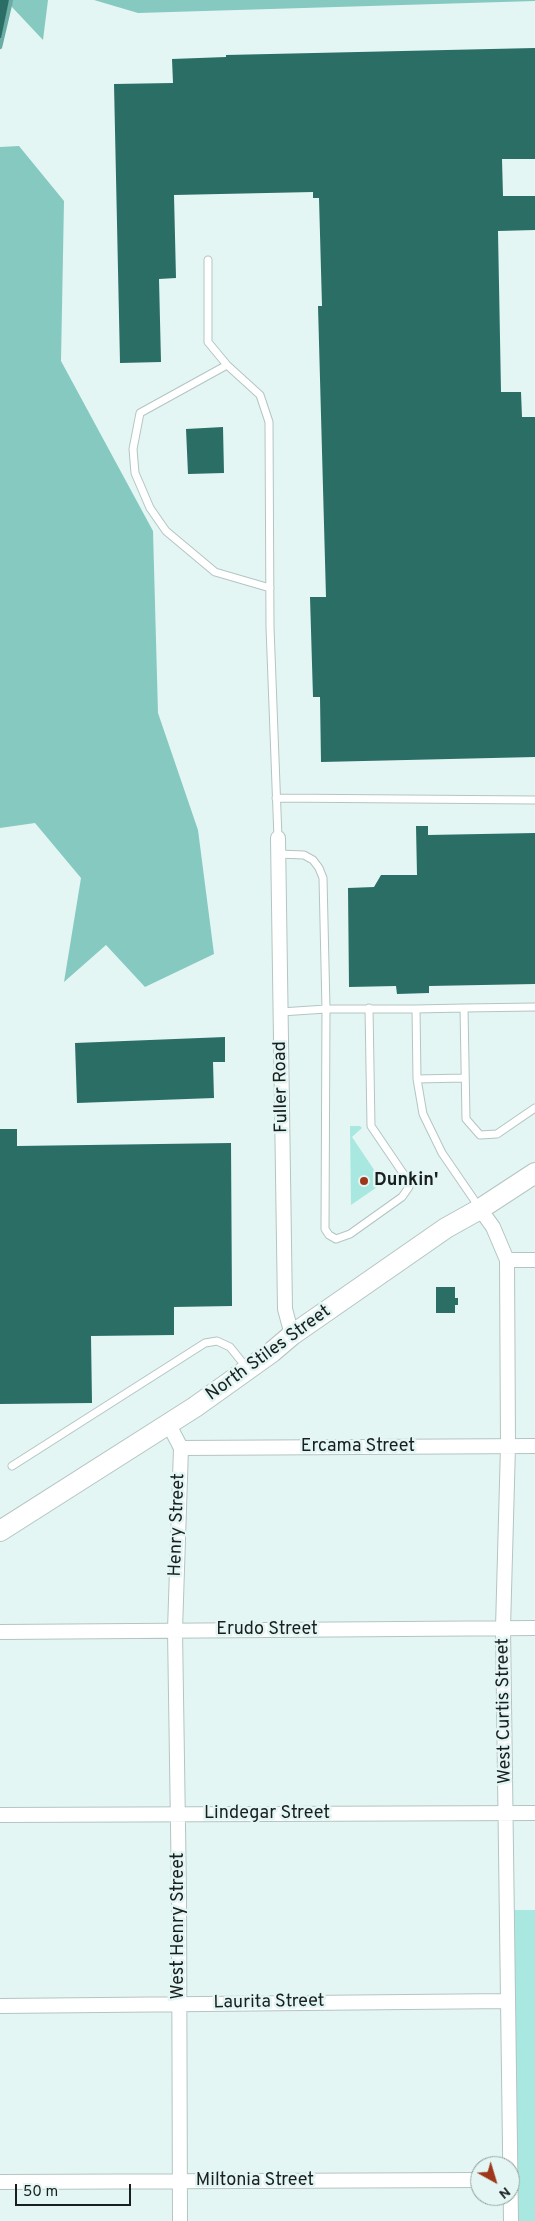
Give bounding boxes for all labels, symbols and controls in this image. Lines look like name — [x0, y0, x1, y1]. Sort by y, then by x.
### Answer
street label: Fuller Road — [270, 1041, 294, 1133]
place label: Dunkin' — [374, 1170, 438, 1192]
marker: Dunkin' — [358, 1175, 370, 1187]
street label: North Stiles Street — [202, 1302, 336, 1406]
street label: Ercama Street — [301, 1436, 415, 1458]
street label: Henry Street — [165, 1473, 191, 1577]
street label: Erudo Street — [216, 1619, 318, 1641]
street label: West Curtis Street — [493, 1638, 517, 1784]
street label: Lindegar Street — [204, 1803, 330, 1825]
street label: West Henry Street — [168, 1853, 190, 1999]
street label: Laurita Street — [213, 1991, 325, 2015]
north arrow — [470, 2156, 520, 2206]
street label: Miltonia Street — [196, 2170, 314, 2192]
scale bar — [18, 2174, 134, 2206]
text: N — [495, 2182, 513, 2202]
text: 50 m — [23, 2183, 58, 2202]

